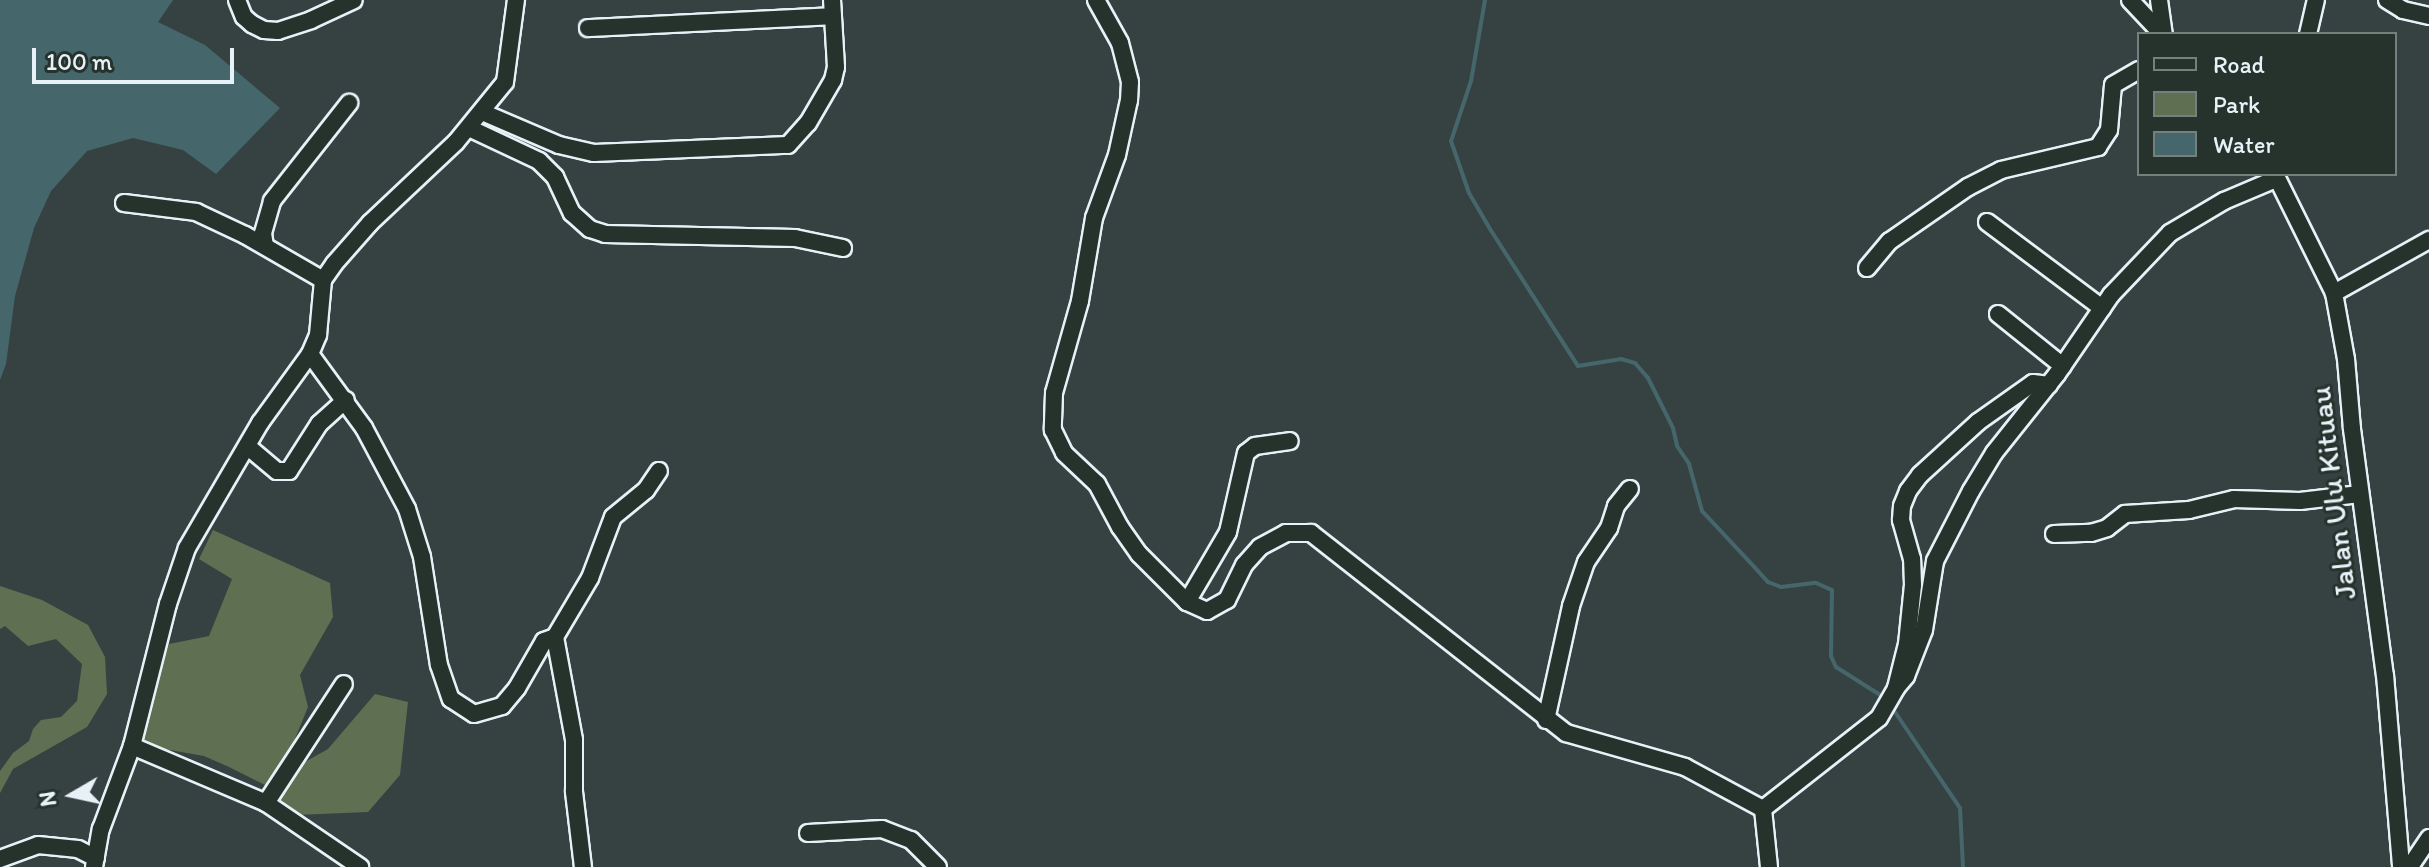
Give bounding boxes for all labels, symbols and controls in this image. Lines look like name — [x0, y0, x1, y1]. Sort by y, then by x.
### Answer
scale bar — [36, 32, 238, 82]
legend — [2137, 32, 2397, 176]
text: 100 m — [46, 47, 112, 76]
text: Road — [2213, 50, 2265, 79]
text: Park — [2213, 90, 2260, 119]
text: Water — [2213, 130, 2275, 159]
street label: Jalan Ulu Kituau — [2302, 385, 2364, 601]
north arrow — [32, 755, 112, 835]
text: N — [33, 789, 62, 808]

